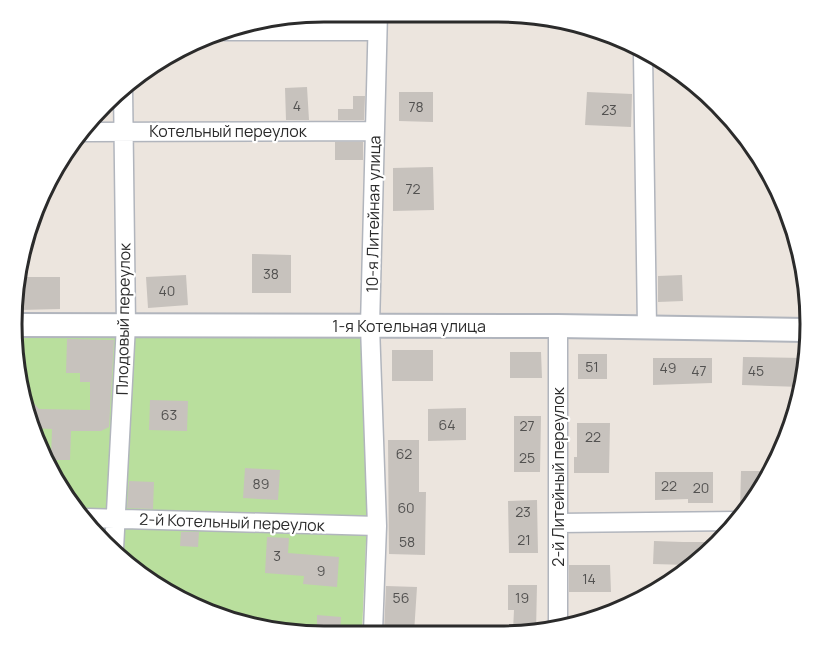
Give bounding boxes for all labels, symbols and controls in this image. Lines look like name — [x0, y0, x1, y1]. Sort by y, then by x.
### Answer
house number: 4 — [293, 96, 301, 115]
house number: 78 — [408, 97, 424, 116]
house number: 23 — [601, 100, 617, 119]
street label: Котельный переулок — [149, 120, 308, 142]
street label: 10-я Литейная улица — [361, 135, 385, 293]
house number: 72 — [405, 179, 421, 198]
street label: Плодовый переулок — [111, 242, 135, 395]
house number: 38 — [263, 264, 279, 283]
house number: 40 — [159, 281, 175, 300]
street label: 1-я Котельная улица — [332, 315, 486, 337]
house number: 51 — [585, 357, 599, 376]
house number: 49 — [660, 358, 676, 377]
house number: 47 — [691, 361, 707, 380]
house number: 45 — [748, 361, 764, 380]
street label: 2-й Литейный переулок — [547, 386, 569, 567]
house number: 63 — [161, 405, 177, 424]
house number: 64 — [439, 415, 455, 434]
house number: 27 — [519, 416, 535, 435]
house number: 22 — [585, 427, 601, 446]
house number: 62 — [396, 444, 412, 463]
house number: 25 — [519, 448, 535, 467]
house number: 89 — [253, 474, 269, 493]
house number: 22 — [661, 476, 677, 495]
house number: 20 — [693, 478, 709, 497]
house number: 60 — [397, 498, 415, 517]
house number: 23 — [515, 502, 531, 521]
street label: 2-й Котельный переулок — [139, 508, 326, 536]
house number: 21 — [517, 530, 531, 549]
house number: 58 — [399, 532, 415, 551]
house number: 3 — [273, 546, 281, 565]
house number: 9 — [317, 561, 325, 580]
house number: 14 — [582, 569, 596, 588]
house number: 56 — [393, 588, 409, 607]
house number: 19 — [515, 588, 529, 607]

